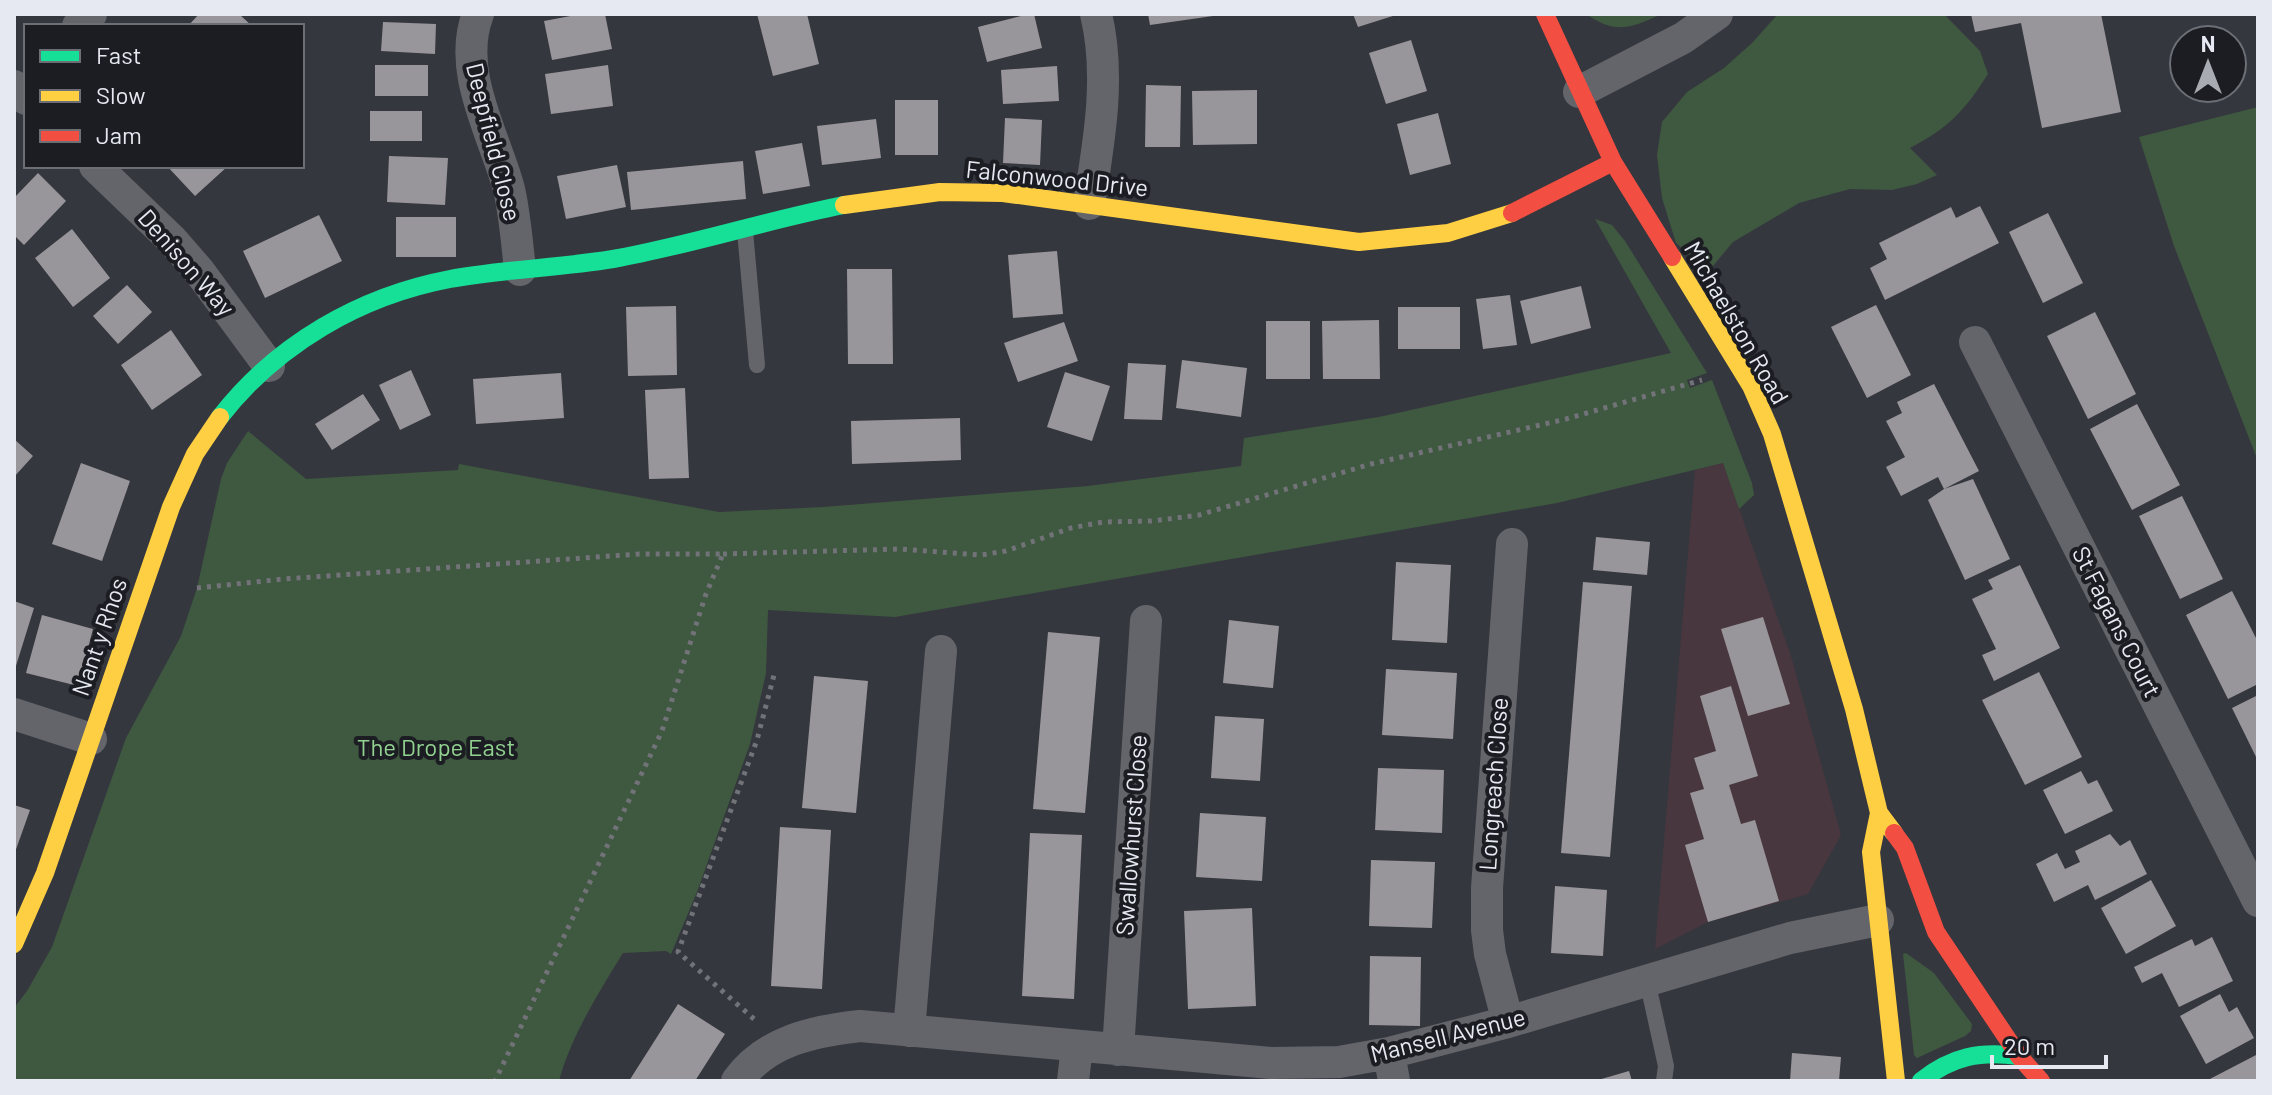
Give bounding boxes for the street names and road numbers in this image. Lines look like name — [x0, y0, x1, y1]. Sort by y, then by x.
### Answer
street label: Deepfield Close — [461, 59, 528, 224]
street label: Falconwood Drive — [964, 154, 1150, 202]
street label: Denison Way — [133, 203, 241, 321]
street label: Michaelston Road — [1679, 236, 1796, 409]
street label: St Fagans Court — [2067, 541, 2168, 702]
street label: Nant y Rhos — [65, 574, 132, 699]
street label: Longreach Close — [1472, 696, 1513, 872]
street label: Swallowhurst Close — [1109, 733, 1152, 936]
street label: Mansell Avenue — [1367, 1001, 1528, 1068]

